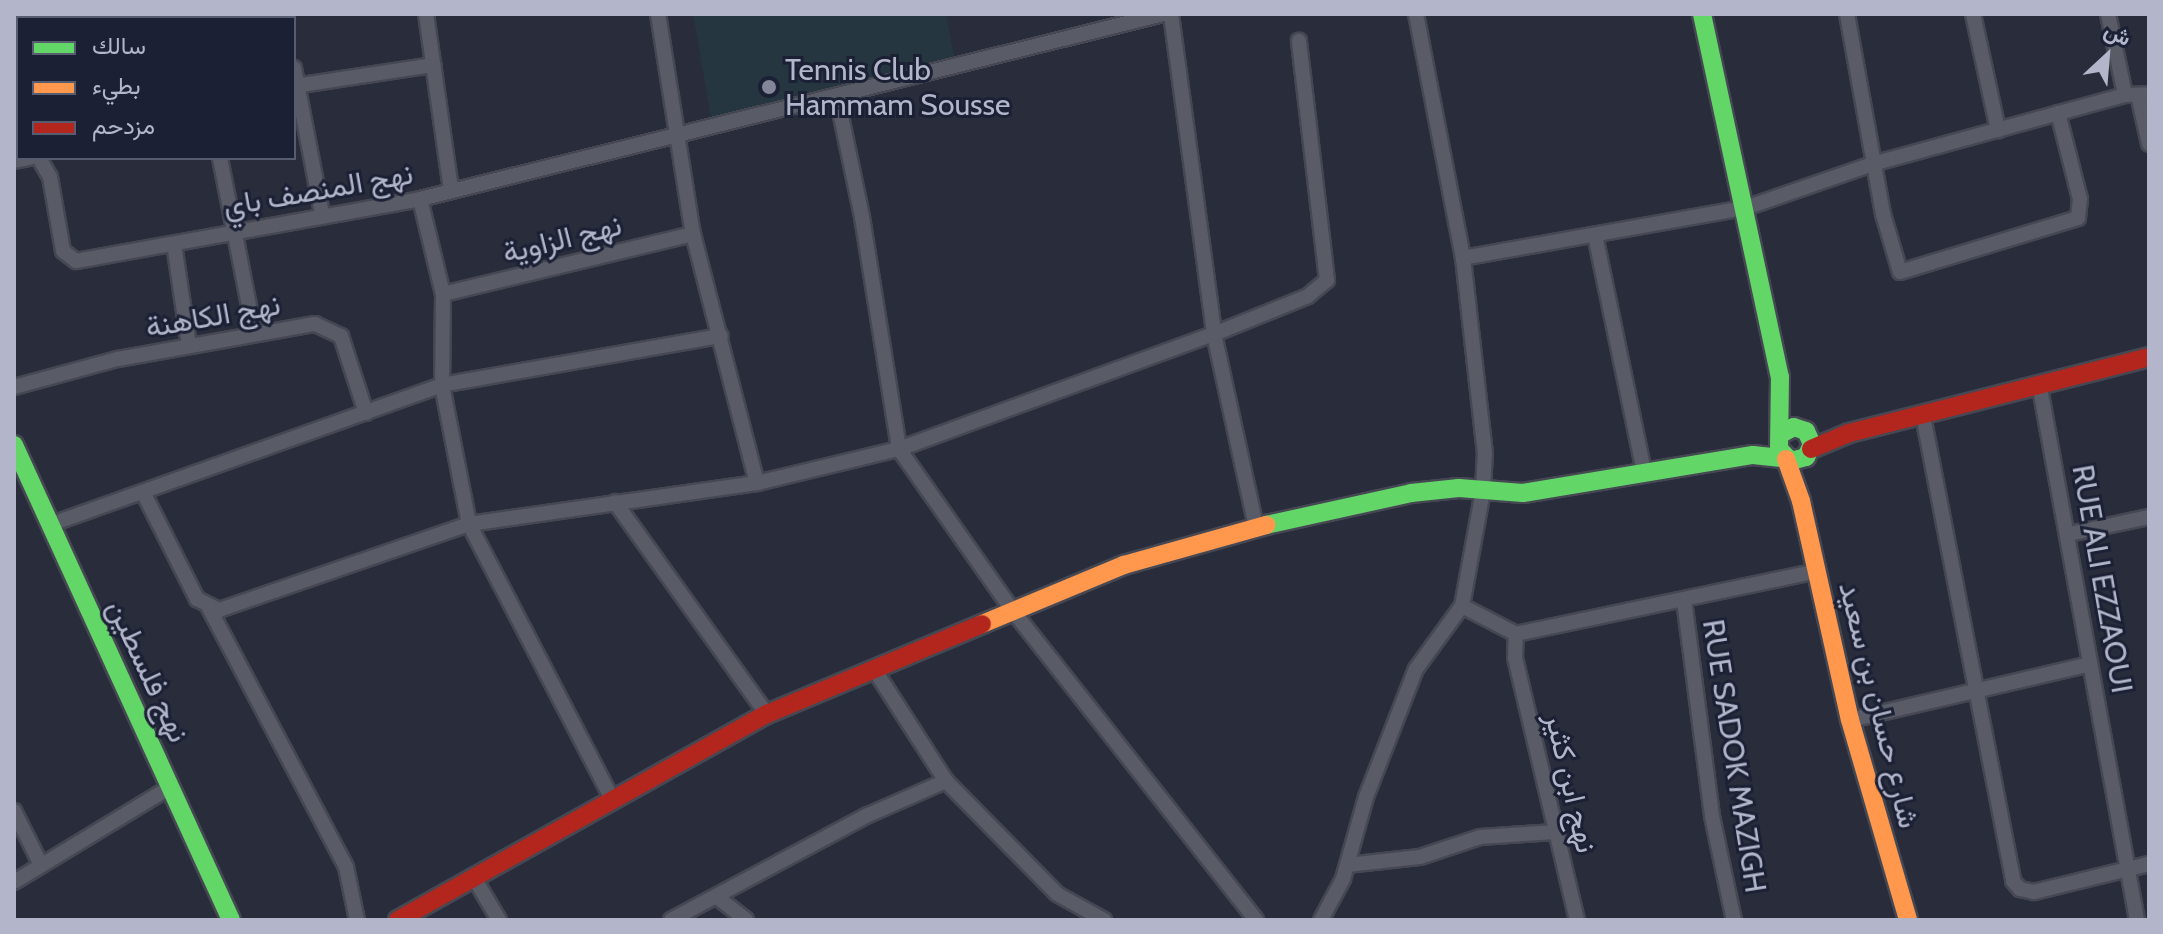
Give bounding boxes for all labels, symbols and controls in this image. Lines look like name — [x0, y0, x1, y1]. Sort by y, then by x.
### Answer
legend — [16, 16, 296, 160]
north arrow — [2067, 16, 2147, 96]
text: ش — [2100, 16, 2136, 52]
text: سالك — [92, 31, 146, 60]
place label: Tennis Club Hammam Sousse — [785, 52, 1010, 122]
text: بطيء — [92, 71, 141, 100]
marker: Tennis Club Hammam Sousse — [760, 78, 778, 96]
text: مزدحم — [92, 111, 155, 140]
street label: نهج المنصف باي — [220, 156, 416, 224]
street label: نهج الزاوية — [499, 207, 625, 271]
street label: نهج الكاهنة — [143, 286, 283, 346]
street label: RUE ALI EZZAOUI — [2064, 462, 2140, 696]
street label: شارع حسان بن سعيد — [1831, 578, 1927, 832]
street label: نهج فلسطين — [99, 594, 197, 748]
street label: RUE SADOK MAZIGH — [1695, 617, 1773, 895]
street label: نهج ابن كثير — [1537, 709, 1605, 857]

